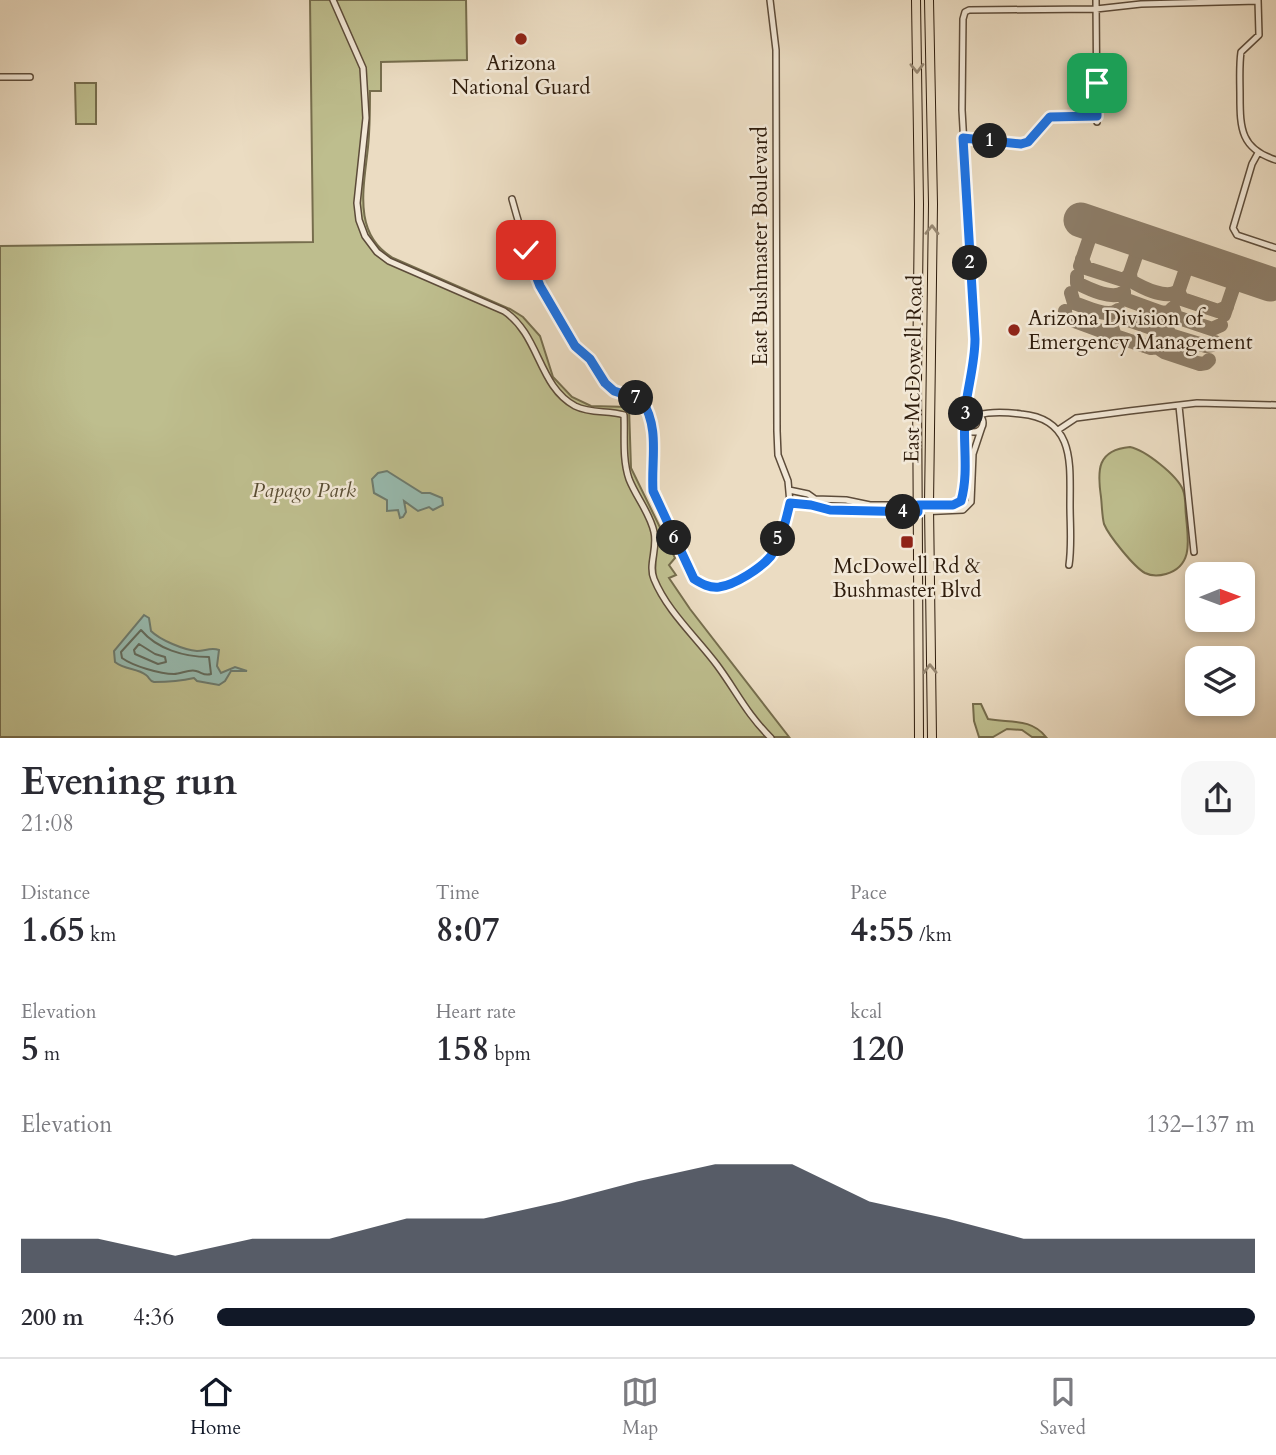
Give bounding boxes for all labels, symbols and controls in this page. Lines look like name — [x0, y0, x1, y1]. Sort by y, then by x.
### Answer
marker: Arizona National Guard — [513, 31, 529, 47]
place label: Arizona National Guard — [452, 49, 590, 102]
pin — [1067, 53, 1127, 113]
one-way arrow — [909, 63, 925, 74]
icon: arrive — [1078, 64, 1116, 102]
pin: 1 — [972, 124, 1007, 158]
street label: East Bushmaster Boulevard — [746, 126, 775, 366]
text: 1 — [985, 127, 994, 153]
pin — [496, 220, 556, 280]
one-way arrow — [924, 224, 940, 235]
icon: check — [507, 231, 545, 269]
pin: 2 — [953, 246, 988, 280]
text: 2 — [965, 249, 974, 275]
street label: East McDowell Road — [897, 275, 930, 463]
place label: Arizona Division of Emergency Management — [1028, 304, 1253, 357]
marker: Arizona Division of Emergency Management — [1006, 322, 1022, 338]
pin: 7 — [618, 380, 654, 416]
text: 7 — [631, 384, 640, 410]
pin: 3 — [948, 396, 984, 432]
text: 3 — [961, 400, 970, 426]
park label: Papago Park — [252, 476, 357, 505]
pin: 4 — [886, 494, 920, 530]
text: 4 — [898, 498, 907, 524]
pin: 6 — [656, 520, 692, 556]
pin: 5 — [760, 522, 796, 556]
text: 6 — [669, 524, 678, 550]
text: 5 — [773, 525, 782, 551]
marker: McDowell Rd & Bushmaster Blvd — [899, 534, 915, 550]
place label: McDowell Rd & Bushmaster Blvd — [832, 552, 982, 605]
north arrow — [1185, 562, 1255, 632]
map controls — [1185, 562, 1255, 716]
button: layers — [1185, 646, 1255, 716]
one-way arrow — [923, 664, 938, 675]
text: Evening run — [21, 756, 237, 808]
button: share — [1181, 761, 1255, 835]
text: 21:08 — [21, 808, 74, 839]
text: Distance — [21, 880, 90, 906]
text: Time — [436, 880, 480, 906]
text: Pace — [850, 880, 887, 906]
text: 1.65 — [21, 906, 85, 954]
text: 8:07 — [436, 906, 500, 954]
text: 4:55 — [850, 906, 914, 954]
text: km — [85, 922, 116, 948]
text: /km — [914, 922, 952, 948]
text: Elevation — [21, 999, 96, 1025]
text: Heart rate — [436, 999, 516, 1025]
text: kcal — [850, 999, 882, 1025]
text: 5 — [21, 1025, 39, 1073]
text: 158 — [436, 1025, 489, 1073]
text: 120 — [850, 1025, 904, 1073]
text: m — [39, 1041, 60, 1067]
text: bpm — [489, 1041, 531, 1067]
text: Elevation — [21, 1109, 112, 1140]
text: 132–137 m — [1146, 1109, 1255, 1140]
text: 200 m — [21, 1302, 84, 1333]
text: 4:36 — [133, 1302, 174, 1333]
tab: Home — [190, 1373, 241, 1441]
tab: Map — [621, 1373, 659, 1441]
tab: Saved — [1040, 1373, 1086, 1441]

